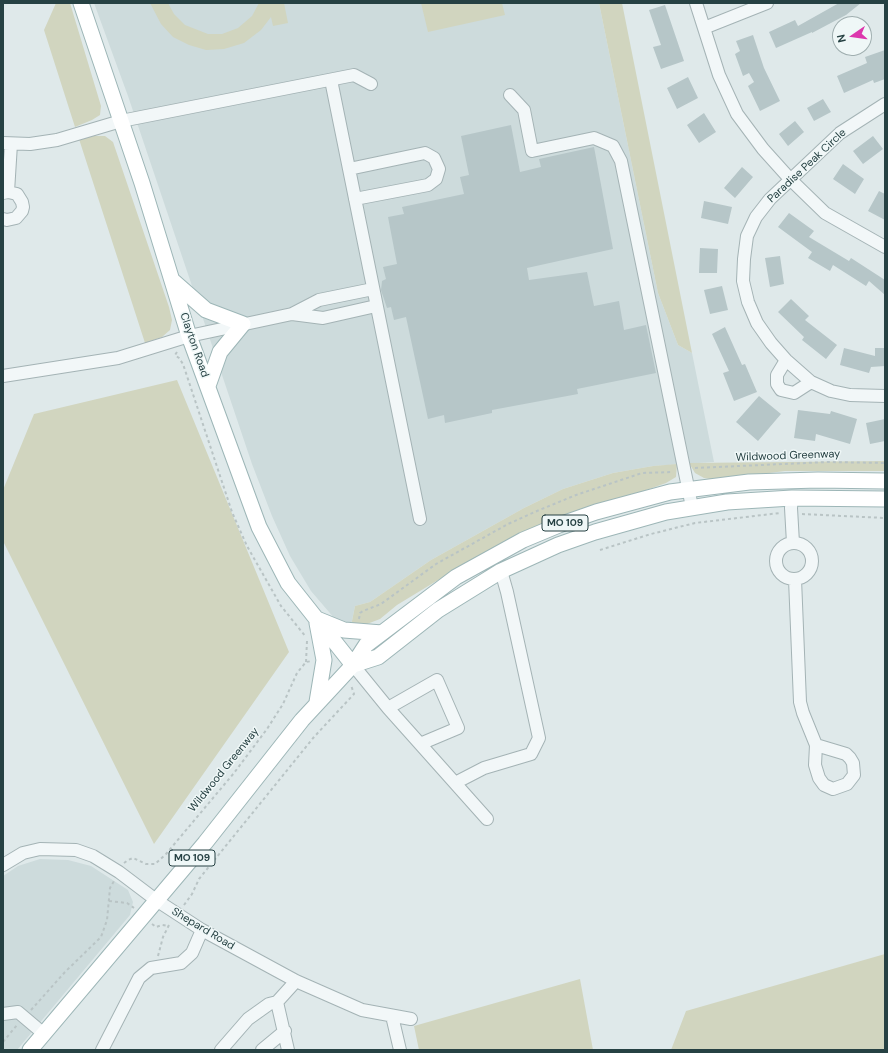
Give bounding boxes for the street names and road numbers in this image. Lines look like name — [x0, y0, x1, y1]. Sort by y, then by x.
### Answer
street label: Paradise Peak Circle — [765, 126, 849, 206]
street label: Clayton Road — [177, 311, 211, 379]
street label: Wildwood Greenway — [735, 448, 841, 464]
road number: MO 109 — [542, 515, 588, 531]
street label: Wildwood Greenway — [186, 725, 262, 815]
road number: MO 109 — [169, 850, 215, 866]
street label: Shepard Road — [169, 905, 237, 953]

